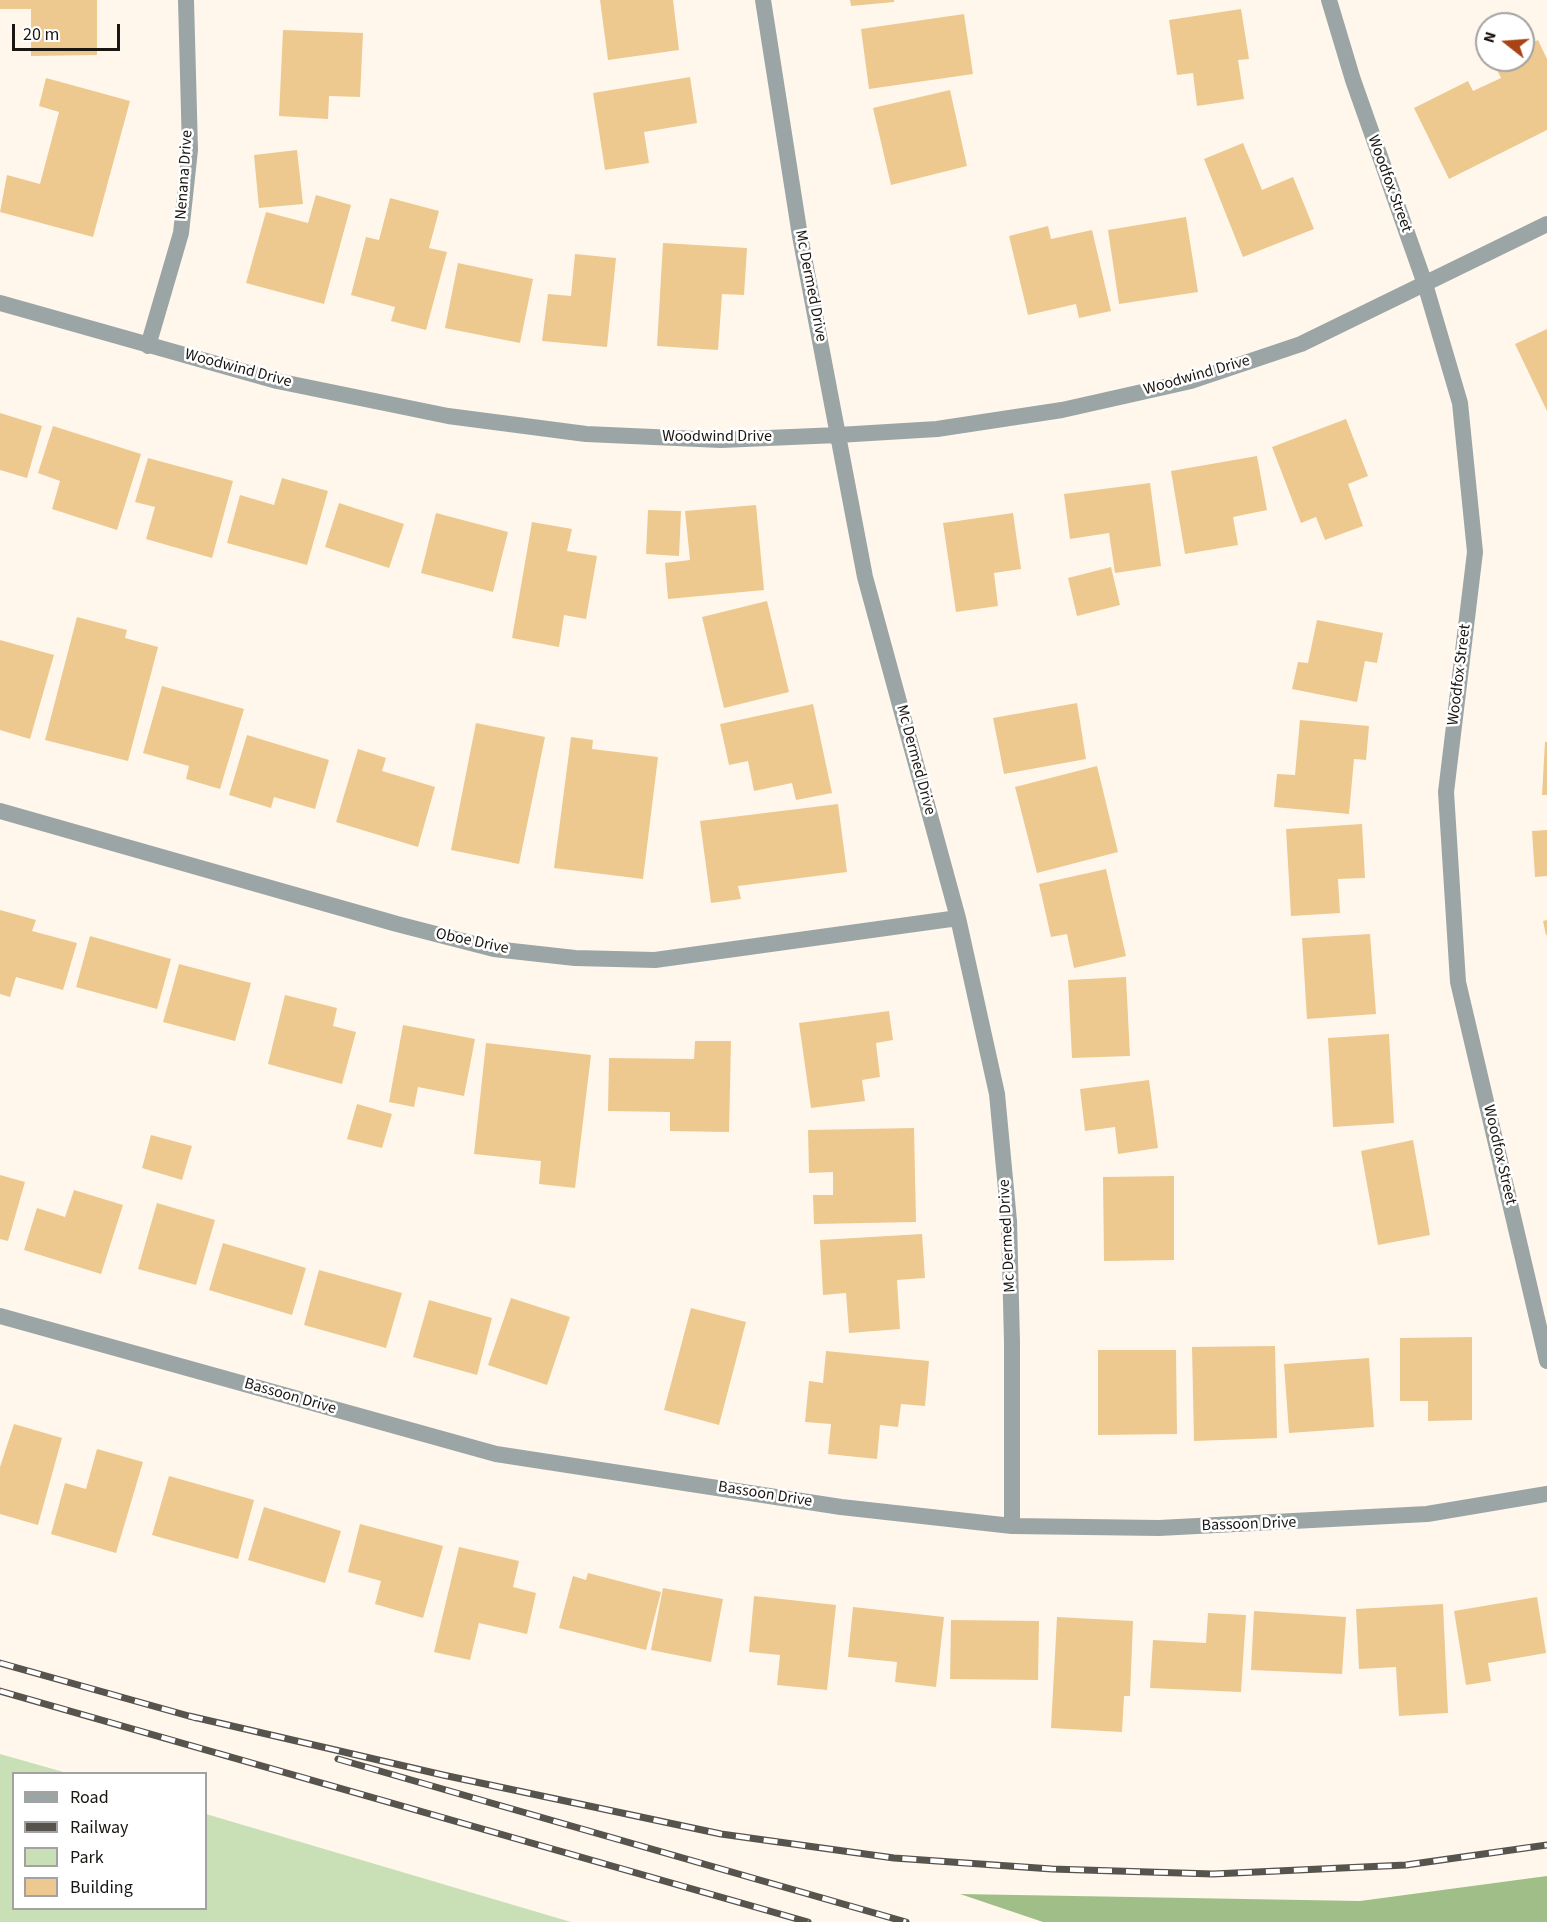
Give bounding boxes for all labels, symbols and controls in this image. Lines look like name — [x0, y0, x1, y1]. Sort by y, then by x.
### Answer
scale bar — [15, 12, 123, 50]
north arrow — [1475, 12, 1535, 72]
text: 20 m — [23, 22, 59, 47]
text: N — [1478, 29, 1502, 46]
street label: Nenana Drive — [172, 130, 198, 220]
street label: Woodfox Street — [1363, 133, 1415, 235]
street label: Mc Dermed Drive — [790, 229, 830, 343]
street label: Woodwind Drive — [183, 346, 293, 392]
street label: Woodwind Drive — [1142, 352, 1252, 400]
street label: Woodwind Drive — [662, 427, 772, 447]
street label: Woodfox Street — [1444, 623, 1476, 727]
street label: Mc Dermed Drive — [891, 703, 939, 817]
street label: Oboe Drive — [434, 925, 510, 959]
street label: Woodfox Street — [1478, 1103, 1520, 1207]
street label: Mc Dermed Drive — [995, 1179, 1021, 1293]
street label: Bassoon Drive — [242, 1375, 338, 1419]
street label: Bassoon Drive — [717, 1478, 813, 1512]
street label: Bassoon Drive — [1201, 1514, 1297, 1536]
legend — [12, 1772, 207, 1910]
text: Road — [70, 1785, 109, 1810]
text: Railway — [70, 1815, 129, 1840]
text: Park — [70, 1845, 104, 1870]
text: Building — [70, 1875, 133, 1900]

